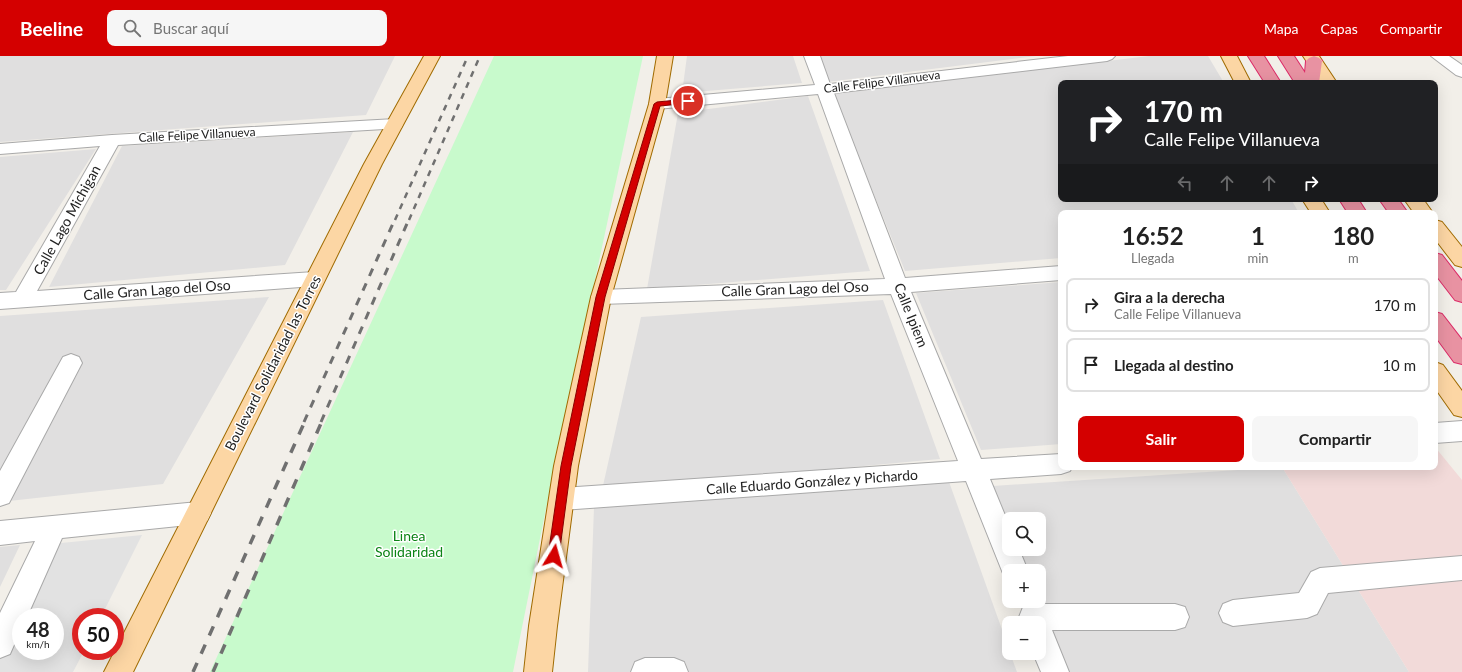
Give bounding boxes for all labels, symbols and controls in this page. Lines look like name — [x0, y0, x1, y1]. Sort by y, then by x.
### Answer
search box — [107, 10, 387, 46]
text: Beeline — [20, 17, 83, 40]
icon: search — [121, 17, 143, 39]
text: Buscar aquí — [153, 19, 229, 37]
text: Mapa — [1264, 20, 1299, 37]
text: Capas — [1321, 20, 1358, 37]
text: Compartir — [1380, 20, 1442, 37]
street label: Calle Felipe Villanueva — [823, 67, 941, 96]
pin — [671, 84, 705, 118]
icon: arrive — [677, 90, 699, 112]
text: 170 m — [1144, 94, 1223, 128]
icon: right — [1078, 96, 1130, 148]
street label: Calle Felipe Villanueva — [138, 124, 256, 145]
text: Calle Felipe Villanueva — [1144, 128, 1320, 150]
street label: Calle Lago Michigan — [29, 162, 104, 278]
icon: left — [1174, 172, 1196, 194]
icon: ahead — [1216, 172, 1238, 194]
icon: ahead — [1258, 172, 1280, 194]
icon: right — [1300, 172, 1322, 194]
text: 16:52 — [1122, 221, 1184, 250]
text: 1 — [1251, 221, 1265, 250]
text: 180 — [1332, 221, 1374, 250]
text: Llegada — [1131, 250, 1175, 266]
text: min — [1248, 250, 1269, 266]
text: m — [1348, 250, 1359, 266]
street label: Boulevard Solidaridad las Torres — [221, 272, 324, 453]
street label: Calle Gran Lago del Oso — [83, 276, 231, 303]
street label: Calle Gran Lago del Oso — [721, 277, 869, 300]
street label: Calle Ipiem — [891, 280, 932, 349]
text: Gira a la derecha — [1114, 288, 1225, 306]
icon: right — [1080, 294, 1102, 316]
text: 170 m — [1374, 296, 1416, 314]
text: Calle Felipe Villanueva — [1114, 306, 1241, 322]
icon: arrive — [1080, 354, 1102, 376]
text: Llegada al destino — [1114, 356, 1234, 374]
text: 10 m — [1382, 356, 1416, 374]
button: Salir — [1078, 416, 1244, 462]
button: Compartir — [1252, 416, 1418, 462]
street label: Calle Eduardo González y Pichardo — [706, 466, 918, 497]
map controls — [1002, 512, 1046, 660]
button: search — [1002, 512, 1046, 556]
park label: Linea Solidaridad — [375, 527, 443, 560]
position arrow — [533, 535, 575, 577]
button: + — [1002, 564, 1046, 608]
speed limit sign: 50 — [72, 608, 124, 660]
button: − — [1002, 616, 1046, 660]
text: 48 — [26, 617, 50, 641]
text: km/h — [26, 638, 50, 650]

